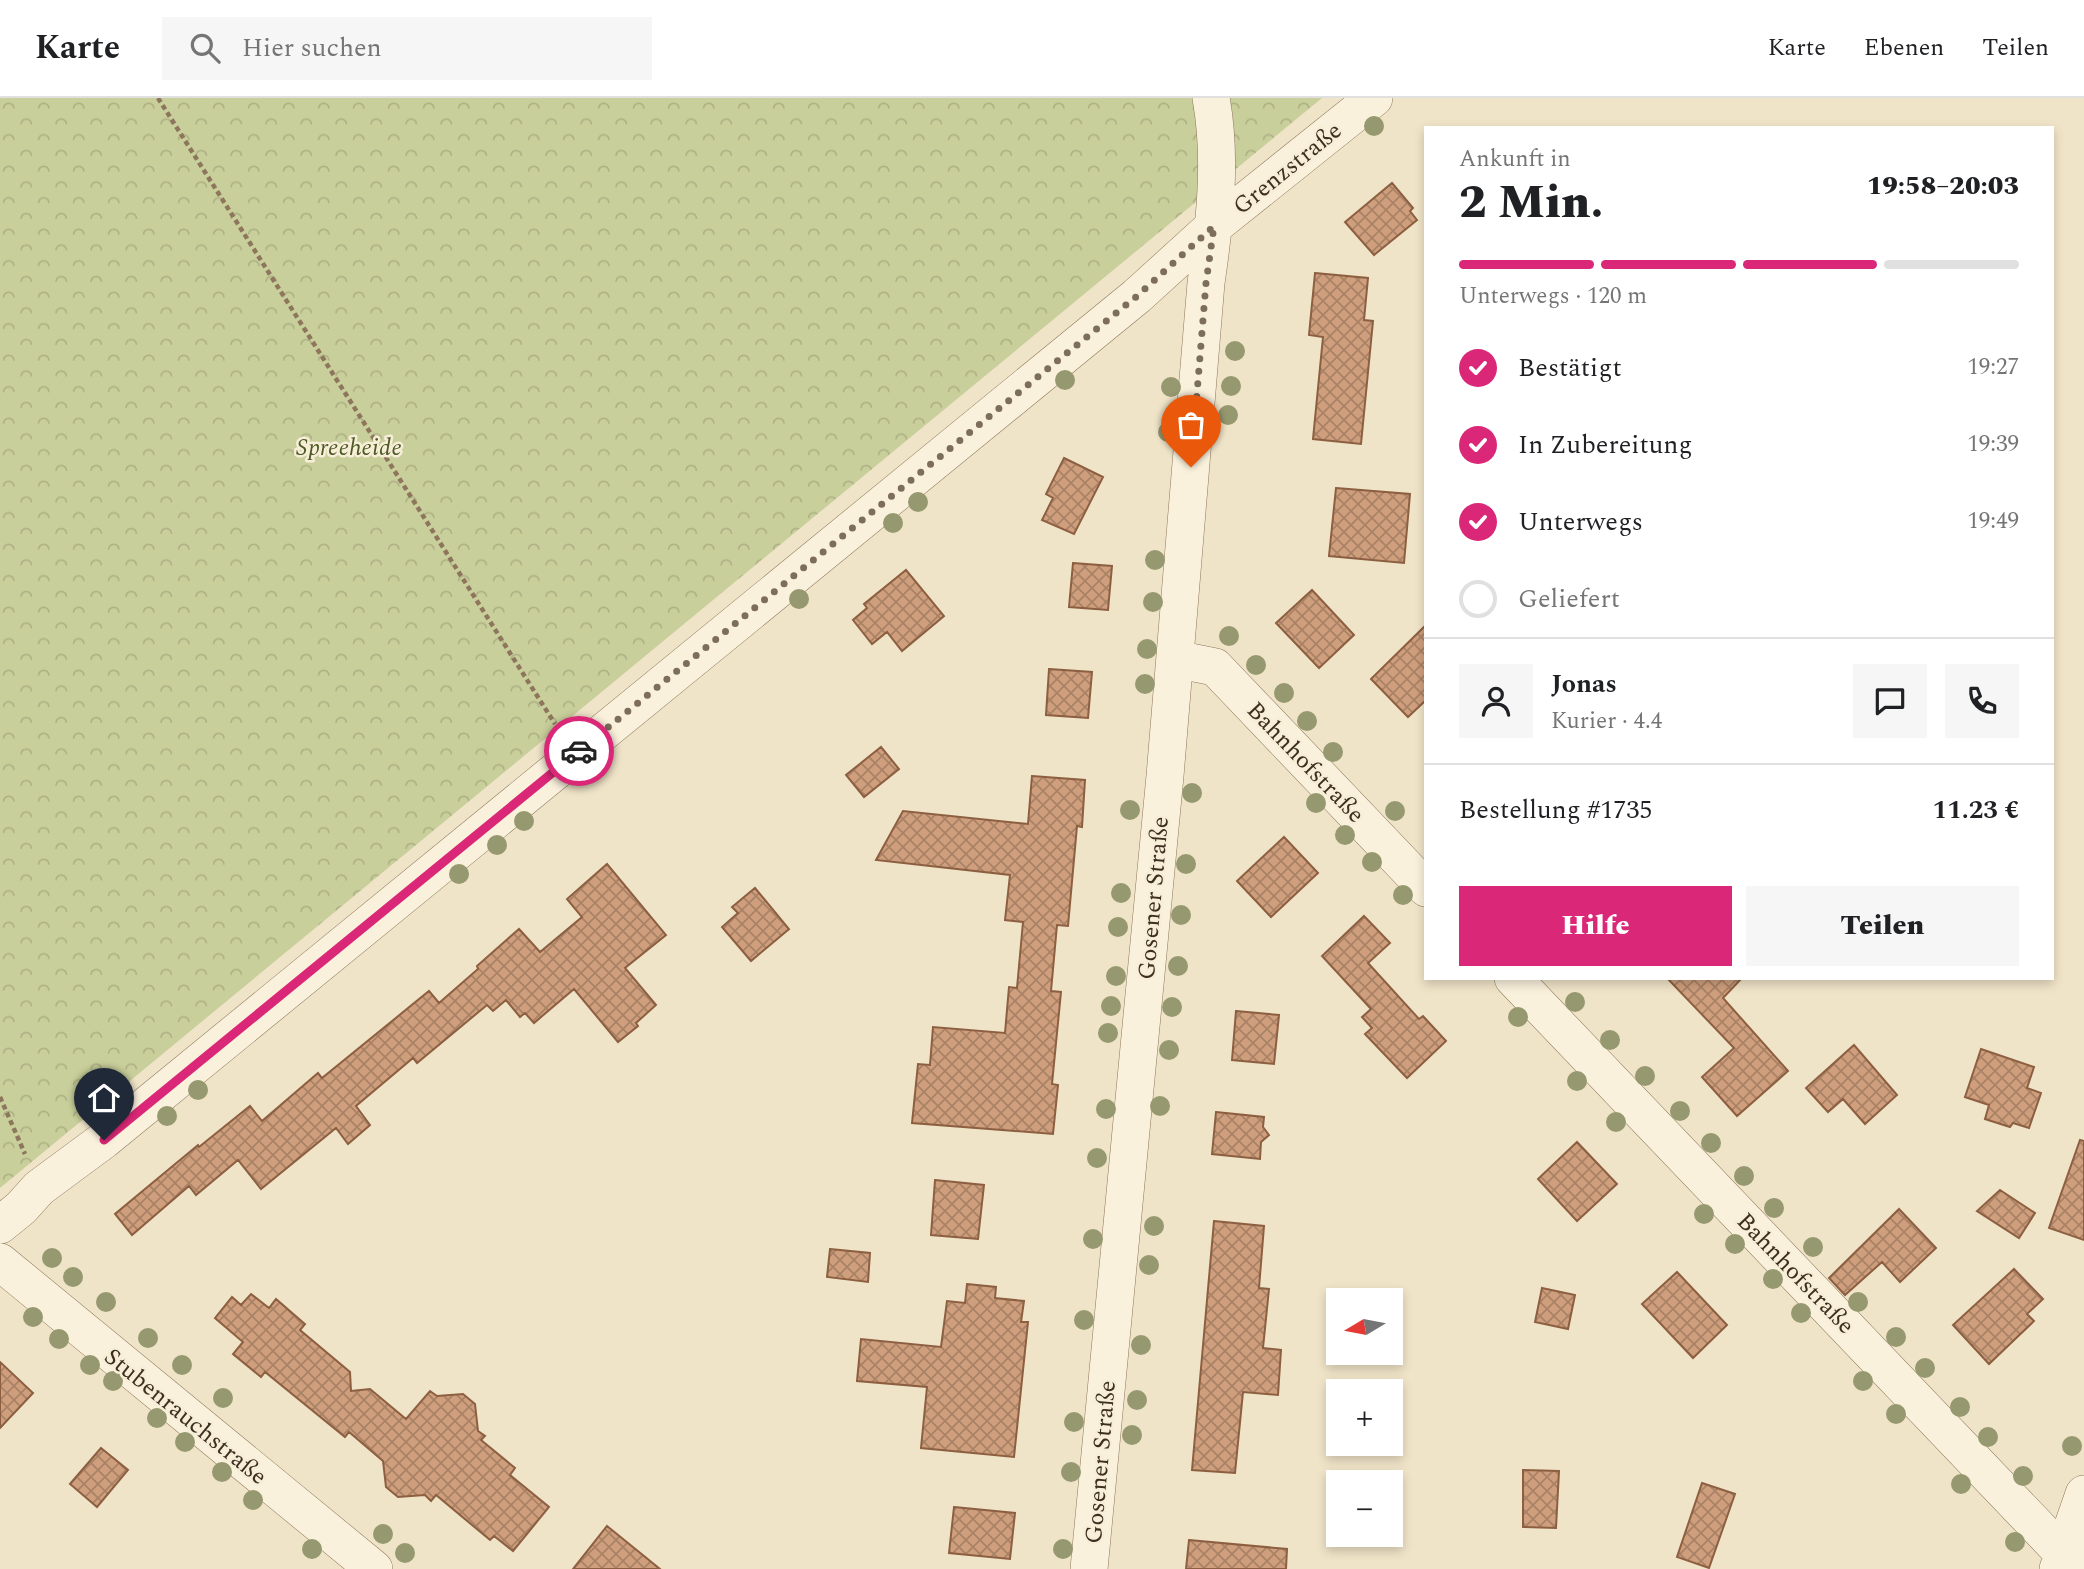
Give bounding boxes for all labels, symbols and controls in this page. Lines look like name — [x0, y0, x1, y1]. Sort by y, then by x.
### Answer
search box — [162, 17, 652, 80]
text: Karte — [35, 23, 120, 73]
text: Hier suchen — [242, 28, 382, 68]
icon: search — [186, 29, 224, 67]
text: Karte — [1768, 30, 1826, 66]
text: Ebenen — [1864, 30, 1944, 66]
text: Teilen — [1982, 30, 2049, 66]
street label: Grenzstraße — [1225, 113, 1350, 224]
text: Ankunft in — [1459, 142, 1571, 177]
text: 19:58–20:03 — [1867, 166, 2019, 206]
text: 2 Min. — [1459, 168, 1603, 238]
text: Unterwegs · 120 m — [1459, 279, 1647, 314]
text: Bestätigt — [1518, 348, 1622, 388]
icon: check — [1459, 349, 1497, 387]
text: 19:27 — [1967, 350, 2019, 385]
pin — [1161, 395, 1221, 467]
icon: bag — [1172, 406, 1210, 444]
text: In Zubereitung — [1518, 425, 1692, 465]
icon: check — [1459, 426, 1497, 464]
text: 19:39 — [1967, 427, 2019, 462]
park label: Spreeheide — [296, 430, 402, 466]
text: Unterwegs — [1518, 502, 1643, 542]
icon: check — [1459, 503, 1497, 541]
text: 19:49 — [1967, 504, 2019, 539]
text: Geliefert — [1518, 579, 1620, 619]
button: person — [1459, 664, 1533, 738]
text: Jonas — [1551, 664, 1617, 704]
button: chat — [1853, 664, 1927, 738]
button: phone — [1945, 664, 2019, 738]
street label: Bahnhofstraße — [1238, 694, 1373, 832]
text: Kurier · 4.4 — [1551, 704, 1662, 739]
courier — [544, 716, 614, 786]
icon: car — [560, 732, 598, 770]
text: Bestellung #1735 — [1459, 790, 1652, 830]
text: 11.23 € — [1933, 790, 2019, 830]
street label: Gosener Straße — [1129, 815, 1179, 981]
button: Hilfe — [1459, 886, 1732, 966]
button: Teilen — [1746, 886, 2019, 966]
pin — [74, 1068, 134, 1140]
icon: home — [85, 1079, 123, 1117]
street label: Bahnhofstraße — [1728, 1205, 1863, 1343]
north arrow — [1326, 1288, 1404, 1365]
map controls — [1326, 1288, 1403, 1547]
street label: Stubenrauchstraße — [96, 1340, 275, 1494]
street label: Gosener Straße — [1076, 1379, 1126, 1545]
button: + — [1326, 1379, 1403, 1456]
button: − — [1326, 1470, 1403, 1547]

